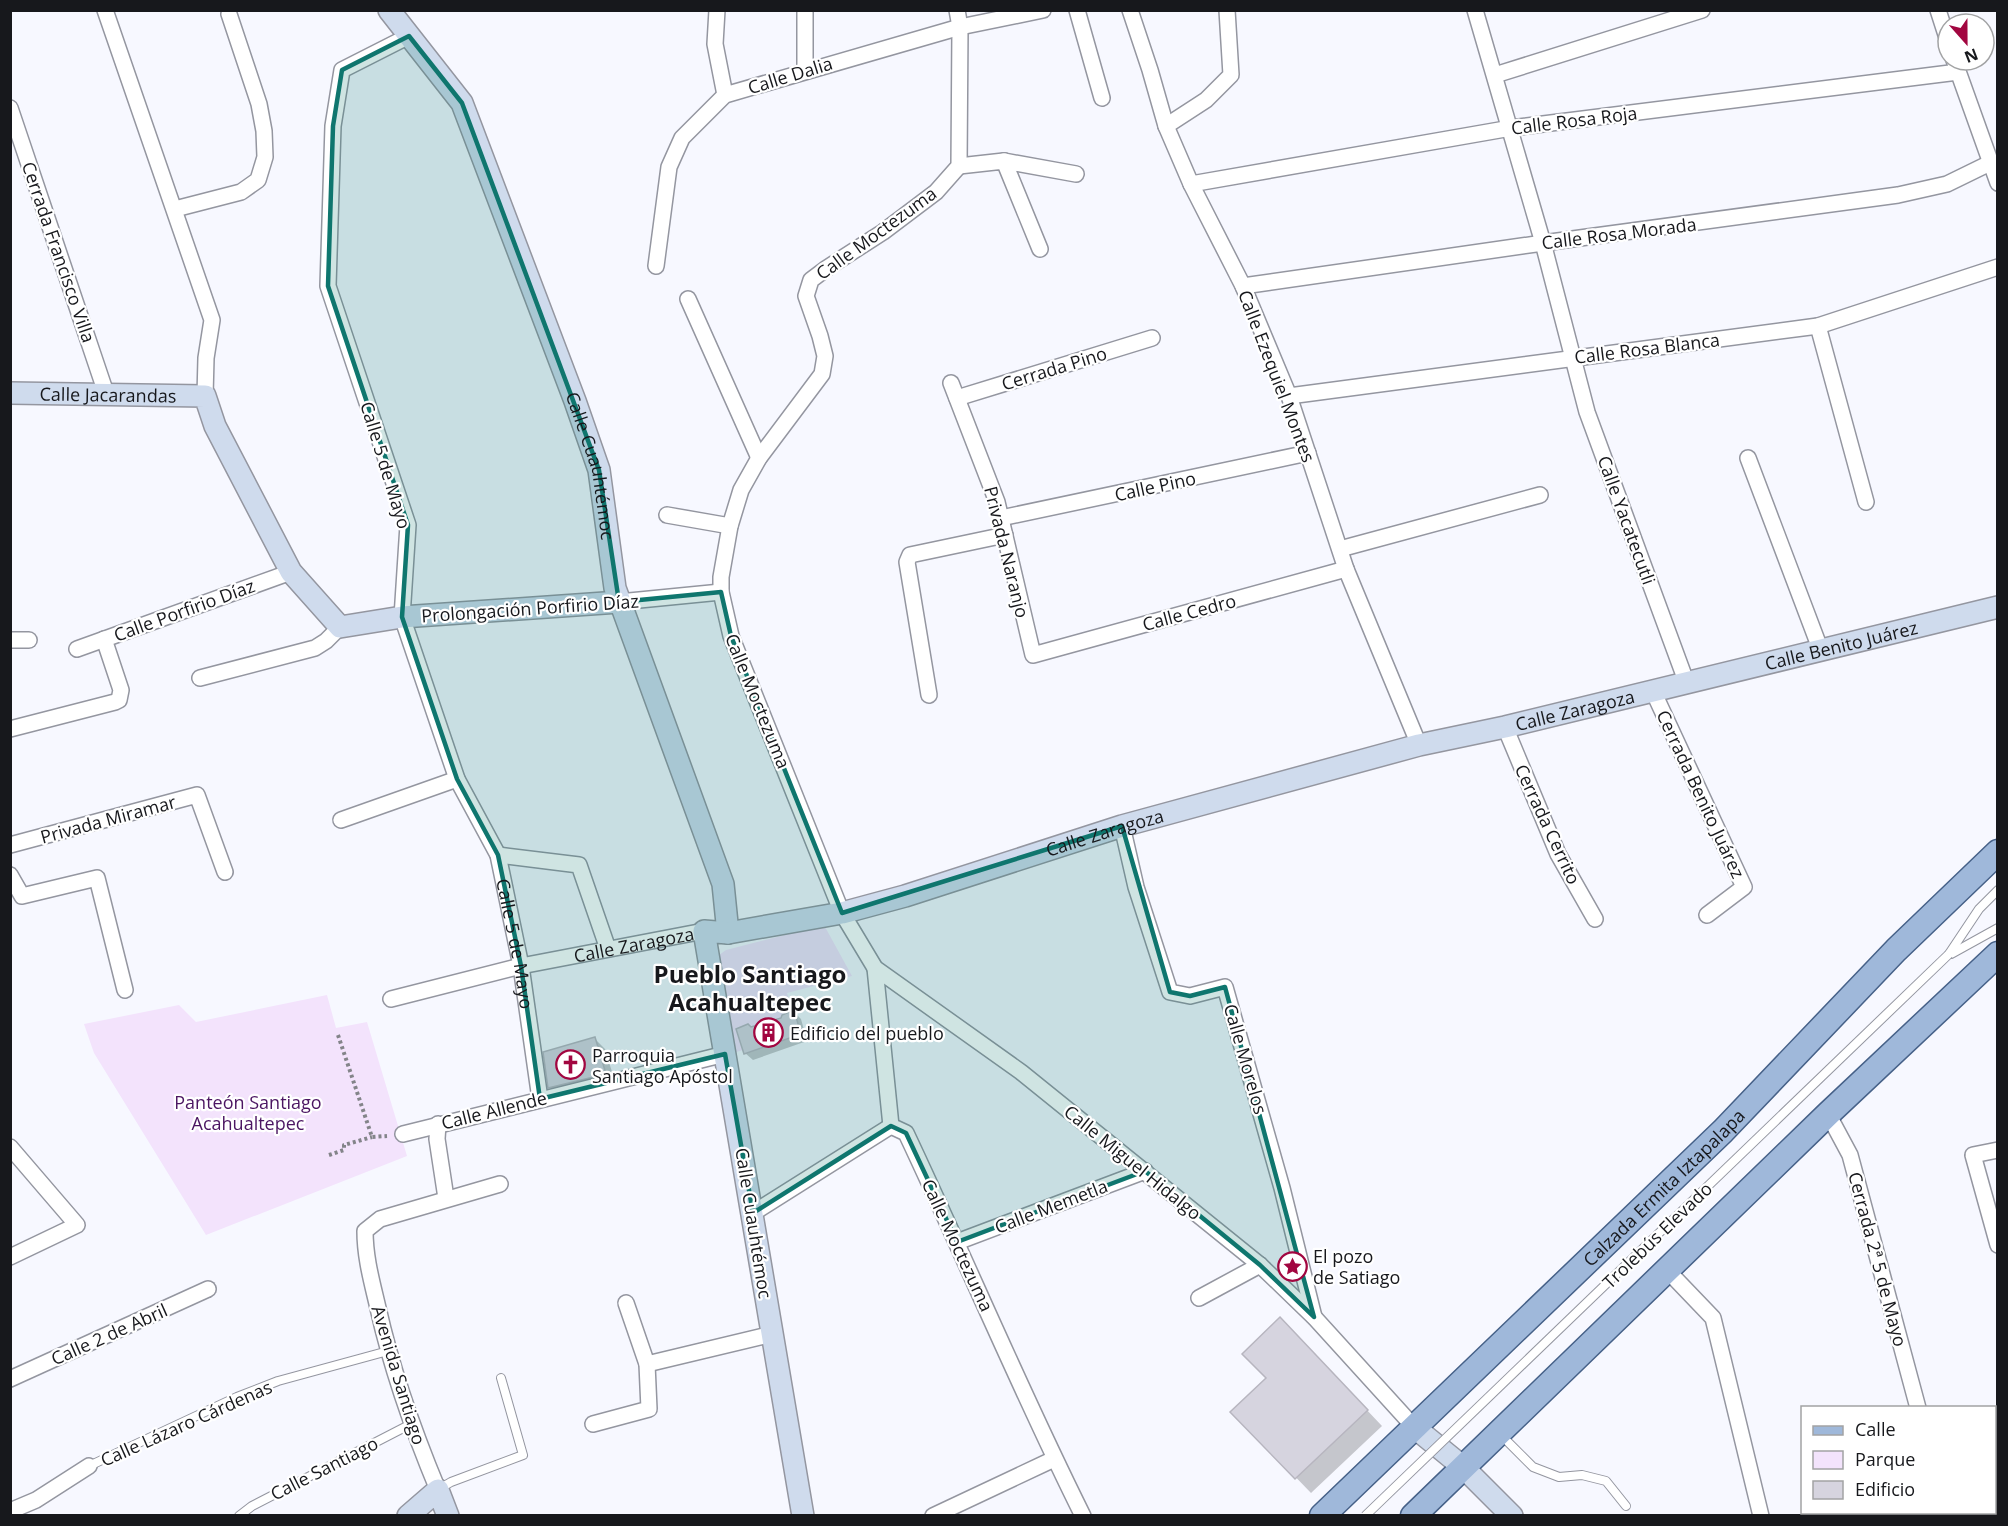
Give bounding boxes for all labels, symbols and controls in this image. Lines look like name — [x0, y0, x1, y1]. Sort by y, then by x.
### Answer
north arrow — [1936, 12, 1996, 72]
text: N — [1961, 43, 1981, 69]
street label: Calle Dalia — [745, 51, 835, 99]
street label: Calle Rosa Roja — [1510, 100, 1638, 140]
street label: Cerrada Francisco Villa — [17, 158, 101, 346]
street label: Calle Moctezuma — [811, 181, 941, 285]
street label: Calle Rosa Morada — [1540, 212, 1698, 254]
street label: Calle Ezequiel Montes — [1233, 286, 1321, 466]
street label: Calle Rosa Blanca — [1573, 327, 1721, 369]
street label: Cerrada Pino — [998, 341, 1110, 395]
street label: Calle Jacarandas — [39, 381, 177, 408]
street label: Calle Cuauhtémoc — [561, 388, 620, 542]
street label: Calle 5 de Mayo — [355, 398, 417, 532]
street label: Calle Yacatecutli — [1593, 452, 1661, 588]
street label: Calle Pino — [1112, 466, 1198, 506]
street label: Privada Naranjo — [979, 484, 1035, 620]
street label: Calle Porfirio Díaz — [110, 573, 258, 647]
street label: Prolongación Porfirio Díaz — [420, 588, 640, 628]
street label: Calle Cedro — [1140, 588, 1238, 636]
street label: Calle Benito Juárez — [1762, 615, 1920, 675]
street label: Calle Moctezuma — [720, 630, 796, 772]
street label: Calle Zaragoza — [1513, 684, 1637, 736]
street label: Cerrada Benito Juárez — [1651, 706, 1751, 882]
street label: Cerrada Cerrito — [1510, 760, 1586, 888]
street label: Privada Miramar — [38, 789, 179, 849]
street label: Calle Zaragoza — [1043, 803, 1166, 862]
street label: Calle 5 de Mayo — [491, 876, 539, 1010]
street label: Calle Zaragoza — [572, 921, 696, 968]
district label: Pueblo Santiago Acahualtepec — [654, 957, 846, 1018]
street label: Calle Morelos — [1219, 1001, 1273, 1117]
building icon: Edificio del pueblo — [753, 1017, 785, 1049]
place label: Edificio del pueblo — [790, 1021, 944, 1045]
place label: Parroquia Santiago Apóstol — [592, 1043, 733, 1088]
church icon: Parroquia Santiago Apóstol — [555, 1049, 587, 1081]
street label: Calle Allende — [439, 1085, 549, 1135]
park label: Panteón Santiago Acahualtepec — [174, 1090, 322, 1135]
street label: Calle Miguel Hidalgo — [1059, 1099, 1207, 1225]
street label: Calzada Ermita Iztapalapa — [1578, 1104, 1750, 1271]
street label: Calle Cuauhtémoc — [730, 1146, 778, 1300]
street label: Cerrada 2ª 5 de Mayo — [1843, 1169, 1913, 1349]
street label: Calle Memetla — [991, 1173, 1111, 1239]
street label: Calle Moctezuma — [917, 1175, 999, 1315]
street label: Trolebús Elevado — [1597, 1177, 1717, 1293]
place label: El pozo de Satiago — [1313, 1244, 1400, 1289]
place icon: El pozo de Satiago — [1276, 1250, 1308, 1282]
street label: Calle 2 de Abril — [47, 1298, 171, 1370]
street label: Avenida Santiago — [366, 1303, 432, 1447]
street label: Calle Lázaro Cárdenas — [96, 1374, 276, 1472]
legend — [1801, 1406, 1996, 1514]
text: Calle — [1855, 1417, 1896, 1441]
street label: Calle Santiago — [266, 1431, 382, 1505]
text: Parque — [1855, 1447, 1915, 1471]
text: Edificio — [1855, 1477, 1915, 1501]

